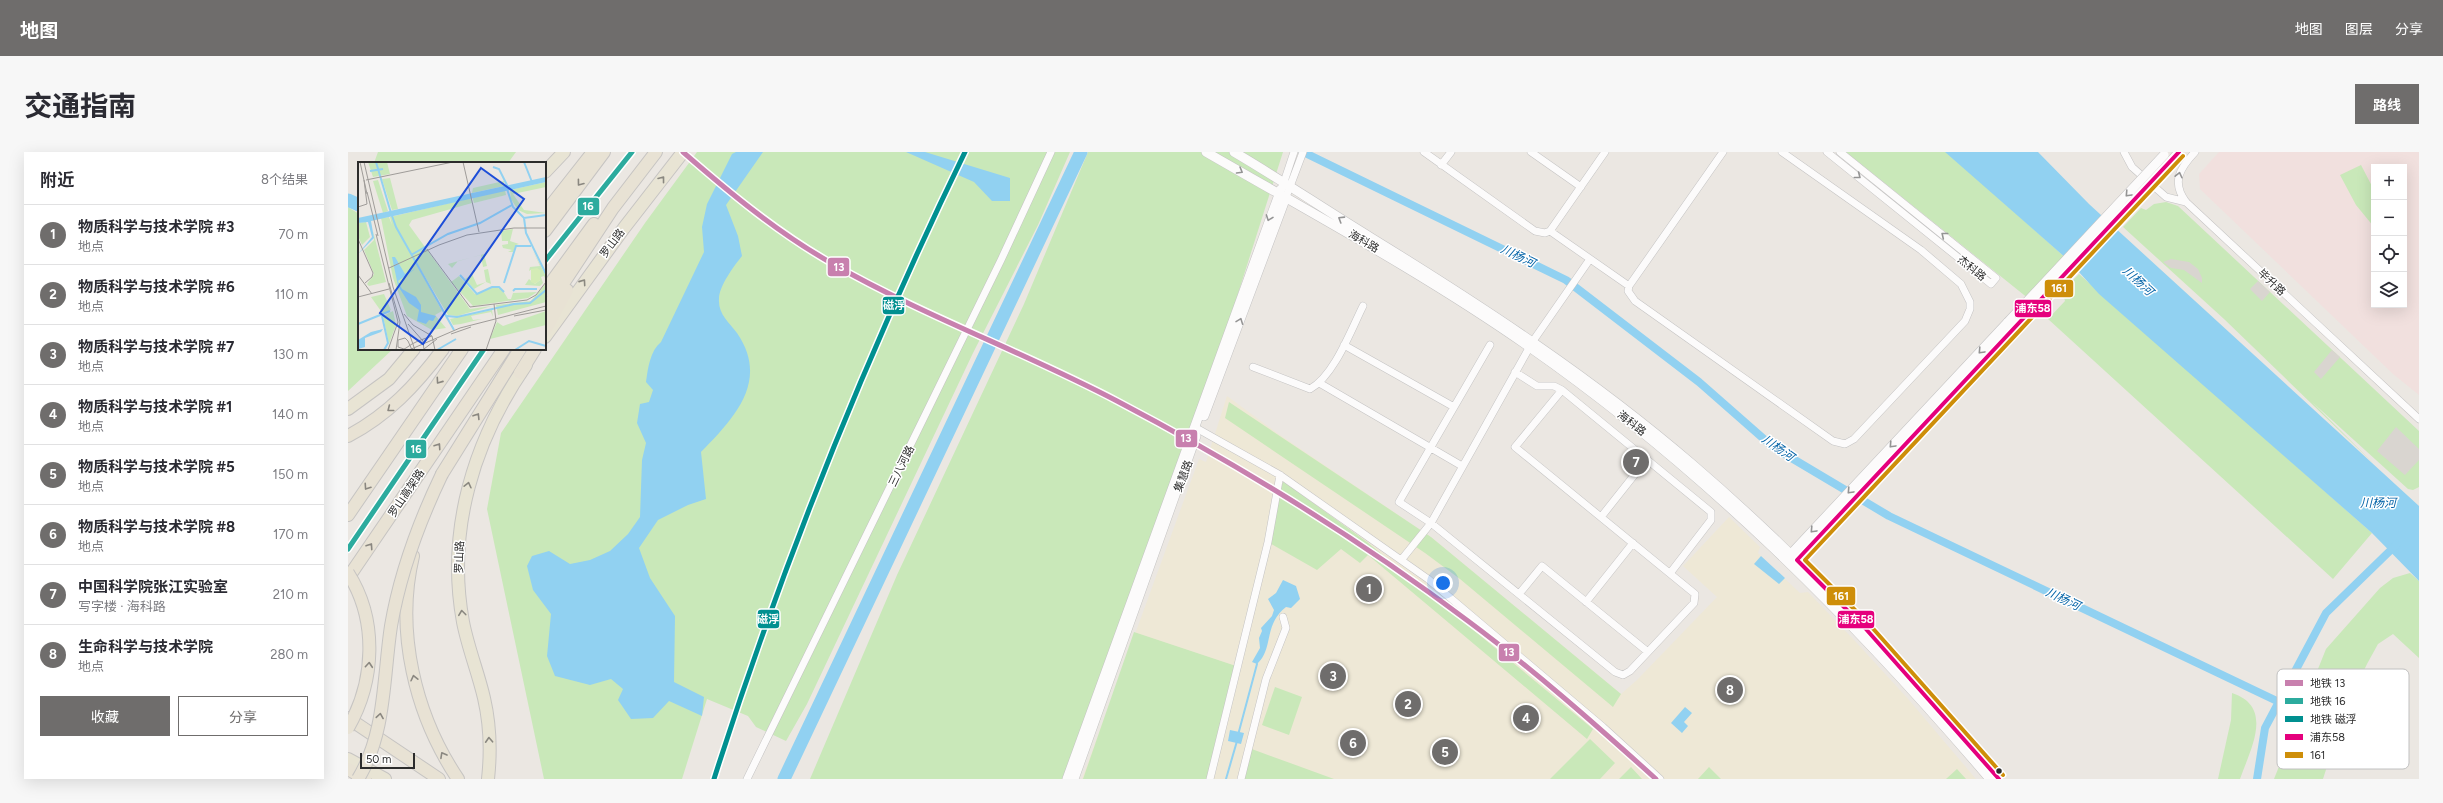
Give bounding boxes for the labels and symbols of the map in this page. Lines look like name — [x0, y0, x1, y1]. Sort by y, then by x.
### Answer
inset map — [358, 162, 546, 350]
one-way arrow — [1236, 167, 1243, 174]
one-way arrow — [1853, 171, 1860, 178]
one-way arrow — [2174, 172, 2182, 179]
one-way arrow — [657, 176, 664, 183]
one-way arrow — [577, 179, 585, 186]
one-way arrow — [2125, 189, 2133, 197]
line badge: 16 — [577, 197, 600, 216]
text: 16 — [582, 200, 594, 213]
one-way arrow — [1265, 214, 1274, 221]
one-way arrow — [1338, 216, 1345, 224]
street label: 罗山路 — [597, 226, 628, 260]
street label: 海科路 — [1346, 228, 1381, 255]
one-way arrow — [1942, 233, 1949, 240]
water label: 川杨河 — [1499, 242, 1539, 271]
street label: 杰科路 — [1955, 253, 1989, 284]
line badge: 13 — [827, 257, 850, 277]
text: 13 — [834, 261, 844, 274]
water label: 川杨河 — [2120, 264, 2157, 300]
street label: 毕升路 — [2255, 266, 2288, 298]
line badge: 161 — [2044, 279, 2074, 298]
one-way arrow — [578, 280, 585, 287]
text: 161 — [2051, 282, 2067, 295]
line badge: 磁浮 — [882, 296, 905, 315]
text: 磁浮 — [883, 299, 905, 312]
line badge: 浦东58 — [2014, 299, 2052, 318]
text: 浦东58 — [2015, 302, 2051, 315]
one-way arrow — [1235, 318, 1243, 325]
one-way arrow — [1979, 346, 1986, 353]
one-way arrow — [437, 377, 444, 384]
one-way arrow — [387, 405, 394, 412]
street label: 海科路 — [1615, 408, 1649, 439]
one-way arrow — [472, 413, 479, 420]
line badge: 13 — [1175, 429, 1198, 448]
text: 13 — [1181, 432, 1191, 445]
water label: 川杨河 — [1759, 432, 1798, 465]
line badge: 16 — [405, 439, 427, 459]
one-way arrow — [1890, 441, 1897, 448]
text: 16 — [410, 443, 422, 456]
one-way arrow — [433, 443, 441, 450]
street label: 三八河路 — [886, 444, 917, 489]
pin: 7 — [1623, 447, 1649, 477]
street label: 集慧路 — [1172, 458, 1195, 494]
street label: 罗山高架路 — [386, 467, 427, 520]
one-way arrow — [464, 481, 472, 488]
one-way arrow — [365, 483, 372, 490]
one-way arrow — [1847, 486, 1855, 494]
water label: 川杨河 — [2360, 496, 2398, 510]
one-way arrow — [1811, 525, 1818, 533]
street label: 罗山路 — [452, 540, 467, 574]
one-way arrow — [365, 543, 372, 550]
your location — [1433, 573, 1453, 593]
pin: 1 — [1356, 574, 1382, 604]
water label: 川杨河 — [2044, 585, 2084, 614]
line badge: 161 — [1826, 586, 1856, 606]
text: 161 — [1833, 590, 1849, 603]
line badge: 磁浮 — [757, 609, 780, 629]
one-way arrow — [458, 610, 467, 617]
line badge: 浦东58 — [1837, 610, 1875, 629]
text: 磁浮 — [757, 613, 779, 626]
text: 浦东58 — [1838, 613, 1874, 626]
line badge: 13 — [1498, 643, 1520, 662]
text: 13 — [1504, 646, 1514, 659]
pin: 3 — [1320, 661, 1346, 691]
one-way arrow — [364, 662, 373, 668]
legend — [2277, 669, 2409, 769]
one-way arrow — [411, 675, 419, 681]
pin: 8 — [1717, 675, 1743, 705]
text: 地铁 13 — [2310, 677, 2345, 690]
pin: 2 — [1395, 689, 1421, 719]
text: 地铁 16 — [2310, 695, 2346, 708]
pin: 4 — [1513, 703, 1539, 733]
one-way arrow — [376, 713, 384, 719]
text: 地铁 磁浮 — [2310, 713, 2357, 726]
pin: 6 — [1340, 728, 1366, 758]
text: 浦东58 — [2310, 731, 2345, 744]
one-way arrow — [485, 737, 494, 743]
pin: 5 — [1432, 737, 1458, 767]
text: 161 — [2310, 749, 2325, 762]
scale bar — [360, 751, 415, 770]
one-way arrow — [440, 751, 447, 759]
unlabelled marker — [1994, 766, 2004, 776]

